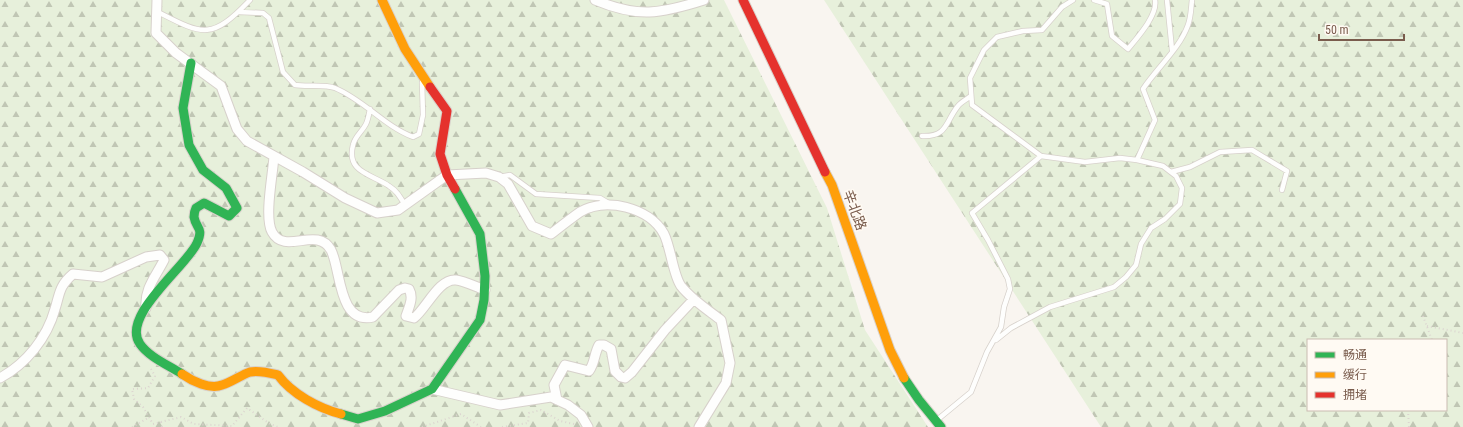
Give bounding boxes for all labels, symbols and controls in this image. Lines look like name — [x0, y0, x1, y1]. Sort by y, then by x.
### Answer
scale bar — [1319, 16, 1404, 42]
text: 50 m — [1325, 23, 1349, 37]
street label: 辛北路 — [840, 188, 870, 232]
legend — [1307, 339, 1447, 411]
text: 畅通 — [1343, 348, 1367, 362]
text: 缓行 — [1343, 368, 1367, 382]
text: 拥堵 — [1343, 388, 1367, 402]

